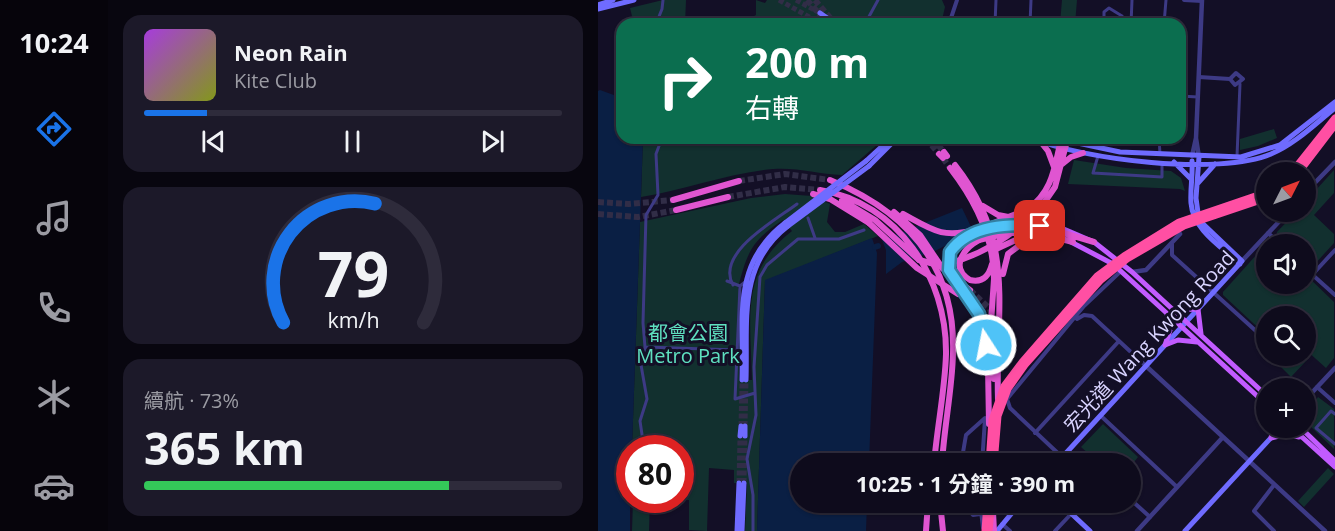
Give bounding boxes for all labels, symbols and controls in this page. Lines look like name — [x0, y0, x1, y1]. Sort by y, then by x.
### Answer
text: 10:24 — [19, 24, 89, 61]
text: 200 m — [745, 33, 869, 90]
text: Neon Rain — [234, 37, 348, 67]
icon: right — [646, 42, 724, 120]
text: Kite Club — [234, 67, 317, 94]
text: 右轉 — [745, 89, 799, 126]
icon: directions — [33, 108, 75, 150]
icon: previous — [197, 125, 230, 158]
icon: pause — [336, 125, 369, 158]
icon: next — [476, 125, 509, 158]
north arrow — [1256, 162, 1316, 222]
map controls — [1256, 162, 1316, 438]
icon: music — [33, 197, 75, 239]
pin — [1014, 200, 1065, 251]
icon: arrive — [1023, 209, 1056, 242]
text: 79 — [317, 230, 389, 315]
button: sound — [1256, 234, 1316, 294]
street label: 宏光道 Wang Kwong Road — [1058, 244, 1240, 438]
icon: phone — [33, 287, 75, 329]
text: km/h — [327, 305, 379, 334]
button: search — [1256, 306, 1316, 366]
position arrow — [954, 313, 1018, 377]
park label: 都會公園 Metro Park — [636, 319, 740, 369]
icon: climate — [33, 376, 75, 418]
button: + — [1256, 378, 1316, 438]
text: 續航 · 73% — [144, 387, 239, 414]
text: 365 km — [144, 417, 305, 478]
speed limit sign: 80 — [616, 435, 694, 513]
icon: car — [33, 465, 75, 507]
text: 10:25 · 1 分鐘 · 390 m — [856, 468, 1075, 498]

